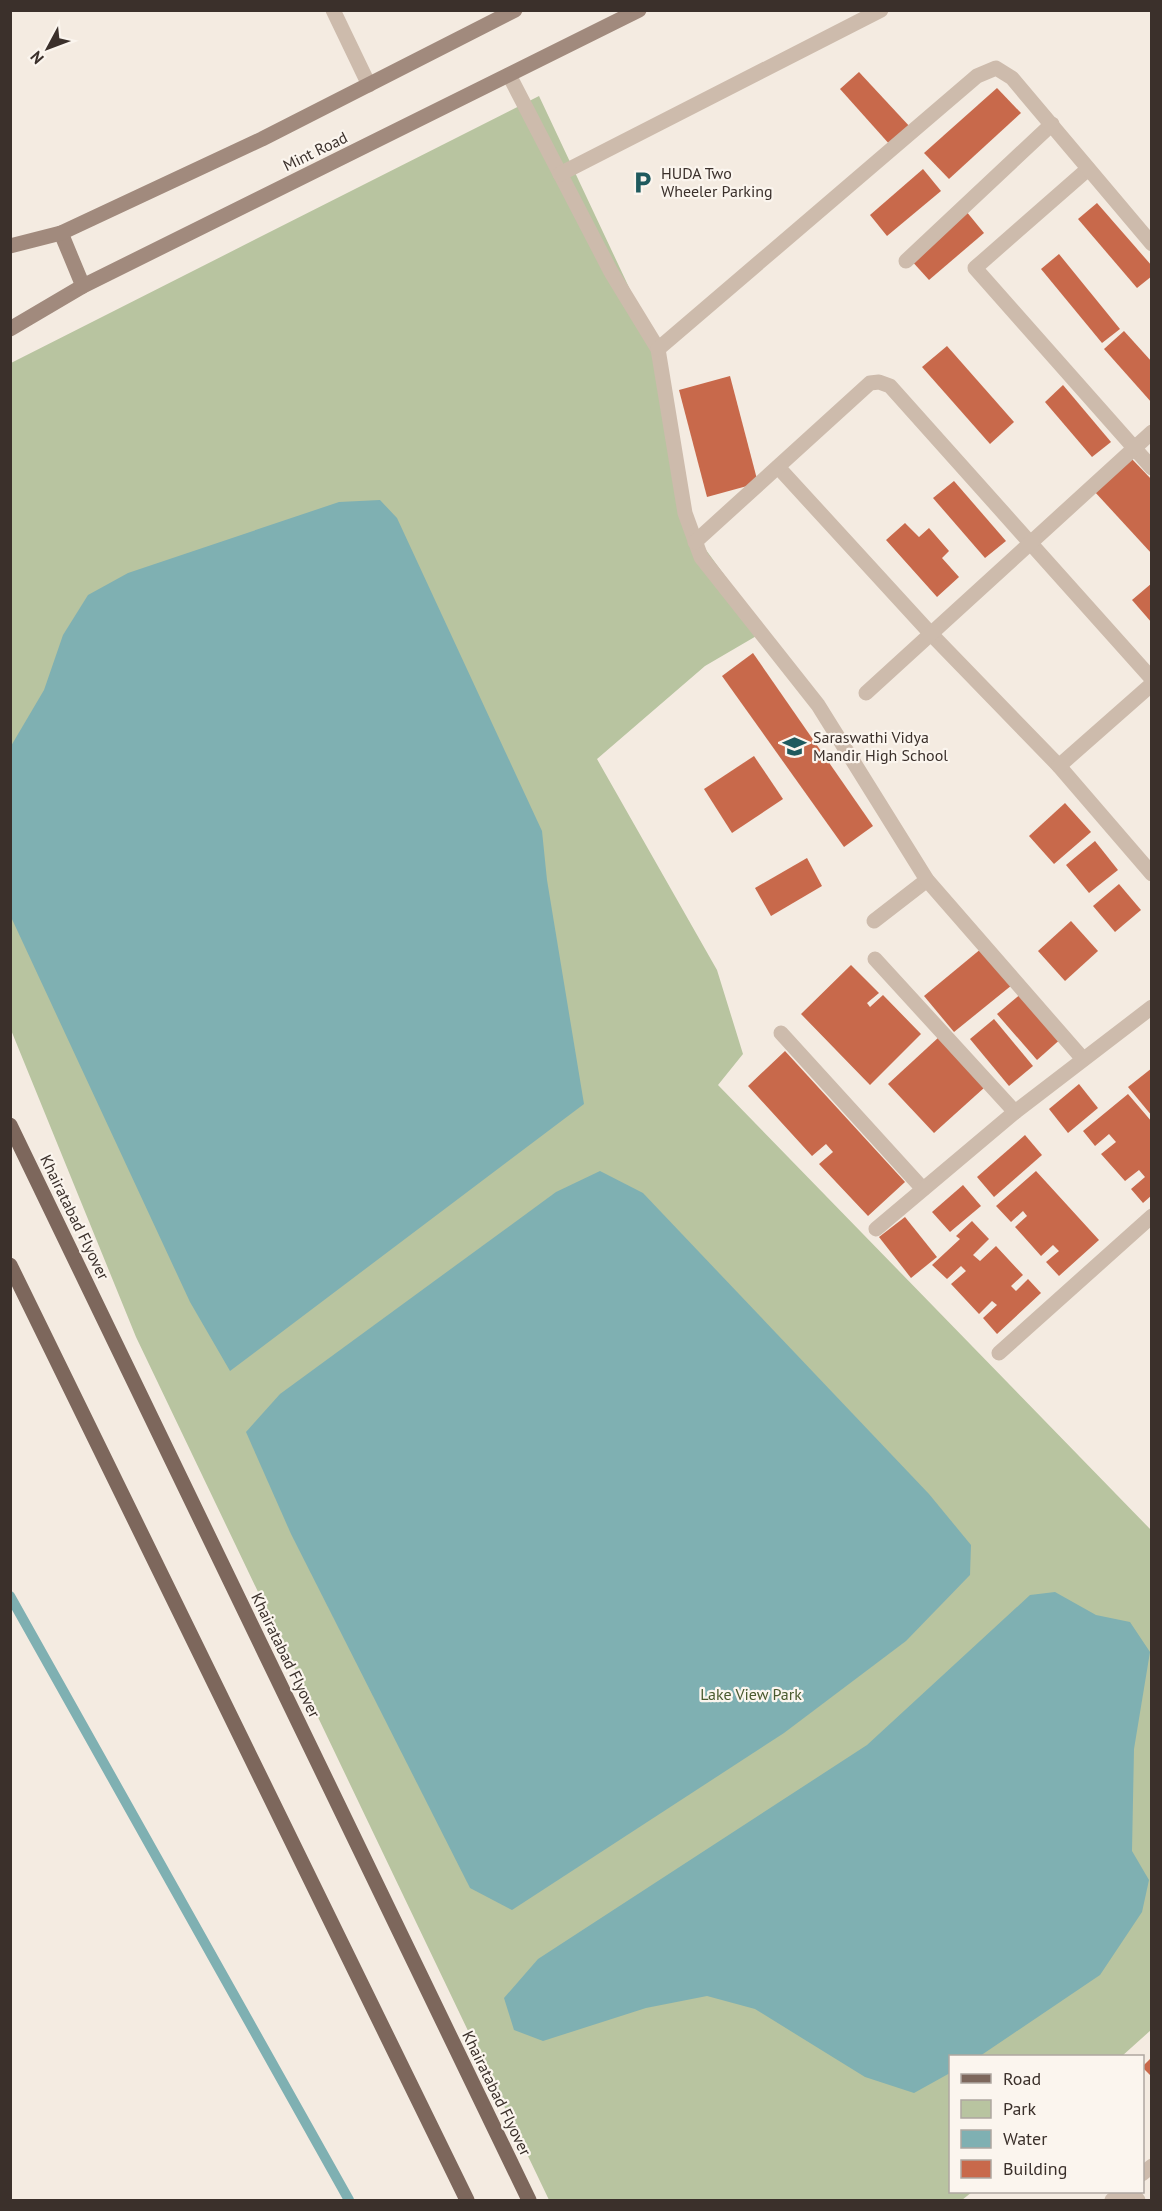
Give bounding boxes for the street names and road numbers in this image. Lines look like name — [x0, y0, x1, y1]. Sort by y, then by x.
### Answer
street label: Mint Road — [279, 127, 351, 175]
street label: Khairatabad Flyover — [36, 1151, 114, 1283]
street label: Khairatabad Flyover — [247, 1589, 325, 1721]
street label: Khairatabad Flyover — [458, 2027, 536, 2159]

